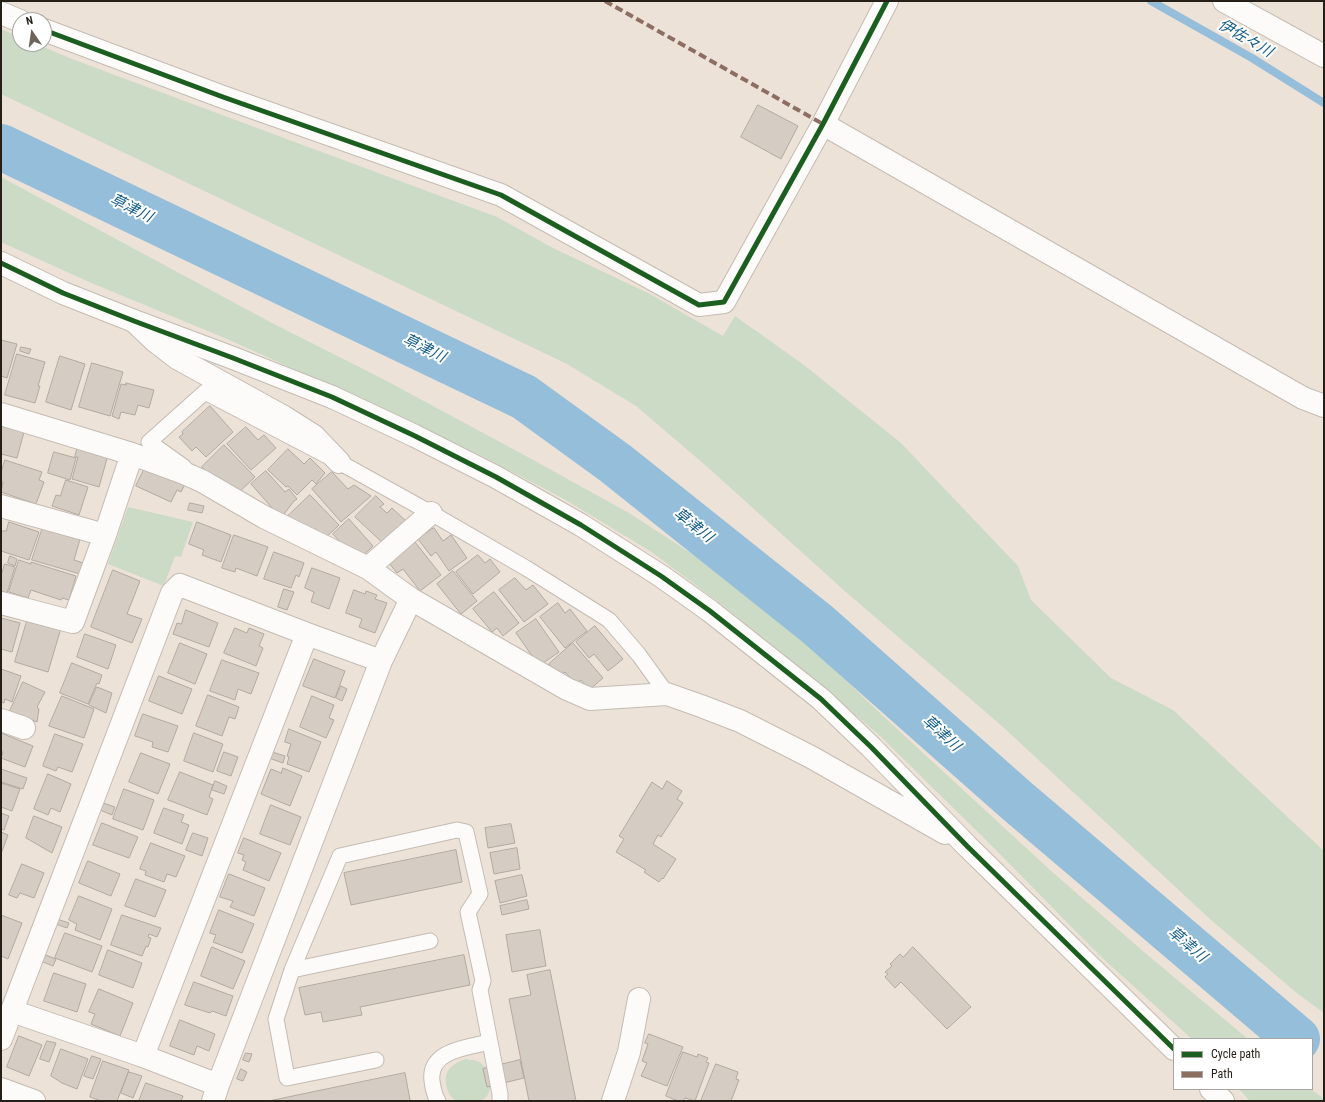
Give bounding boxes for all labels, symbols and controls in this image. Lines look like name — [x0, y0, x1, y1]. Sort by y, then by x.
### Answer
north arrow — [12, 12, 52, 52]
text: N — [25, 14, 34, 28]
water label: 伊佐々川 — [1215, 16, 1275, 62]
water label: 草津川 — [107, 191, 155, 227]
water label: 草津川 — [400, 331, 448, 367]
water label: 草津川 — [670, 505, 716, 547]
water label: 草津川 — [918, 712, 964, 756]
water label: 草津川 — [1164, 924, 1210, 966]
legend — [1173, 1038, 1313, 1090]
text: Cycle path — [1211, 1047, 1260, 1061]
text: Path — [1211, 1067, 1233, 1081]

